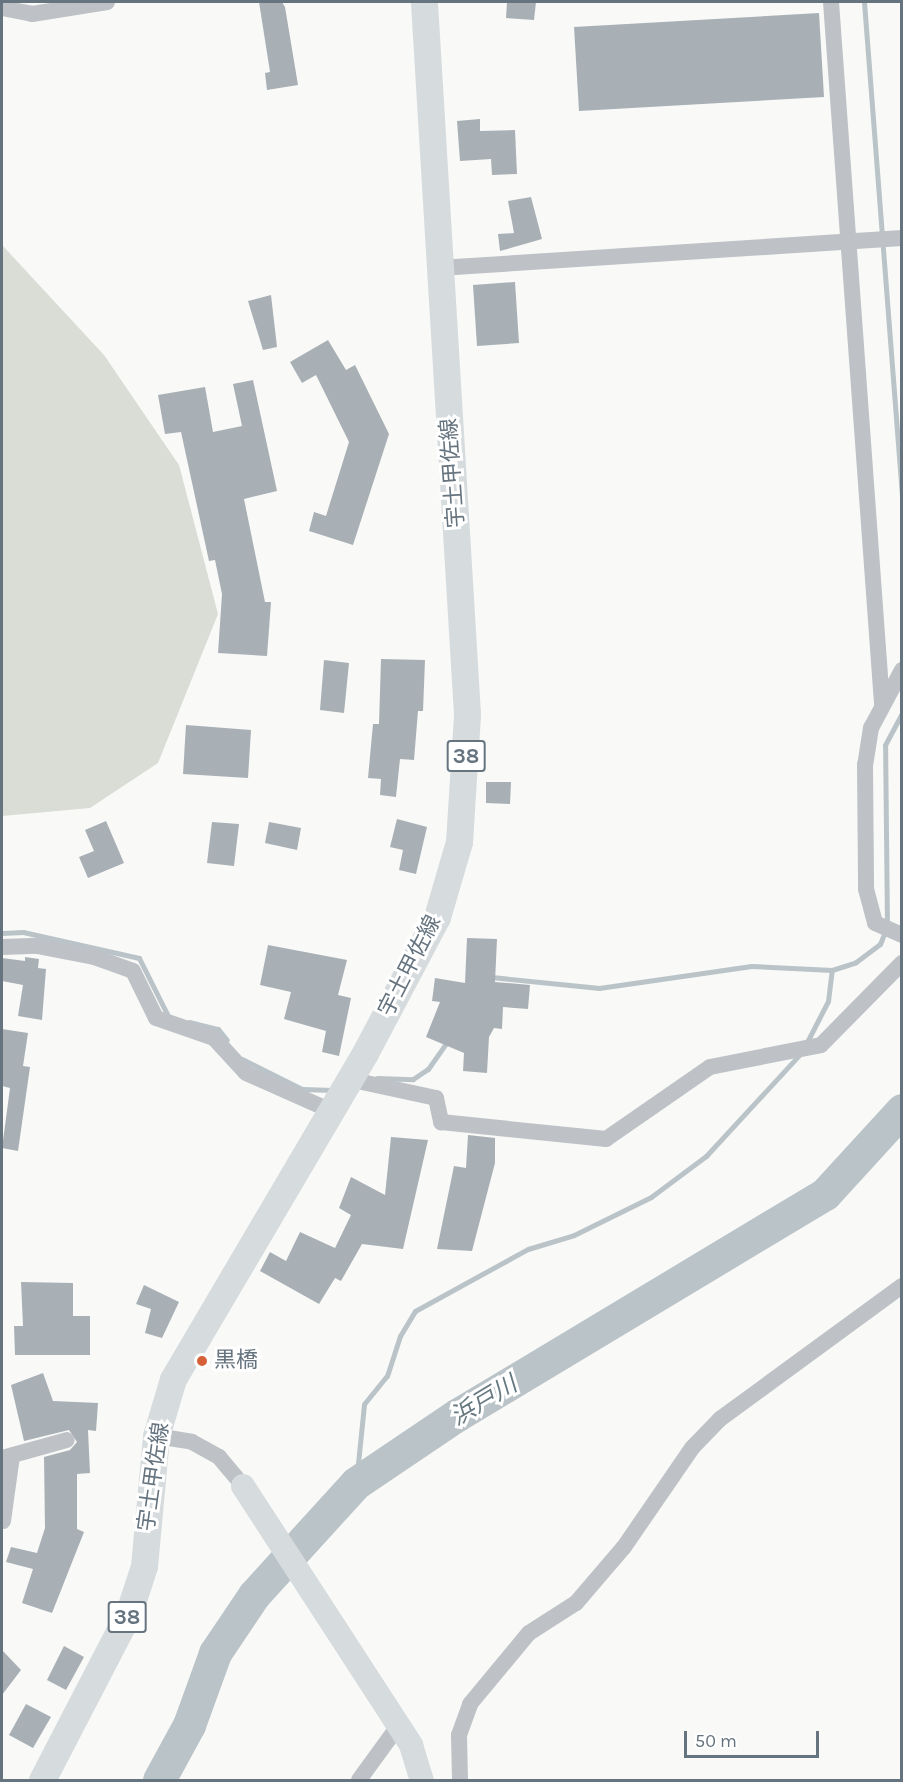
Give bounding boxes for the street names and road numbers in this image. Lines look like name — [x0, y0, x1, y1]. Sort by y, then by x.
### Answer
street label: 宇土甲佐線 — [436, 417, 470, 529]
road number: 38 — [446, 738, 486, 774]
street label: 宇土甲佐線 — [373, 911, 447, 1021]
street label: 宇土甲佐線 — [133, 1421, 175, 1533]
road number: 38 — [108, 1599, 146, 1635]

